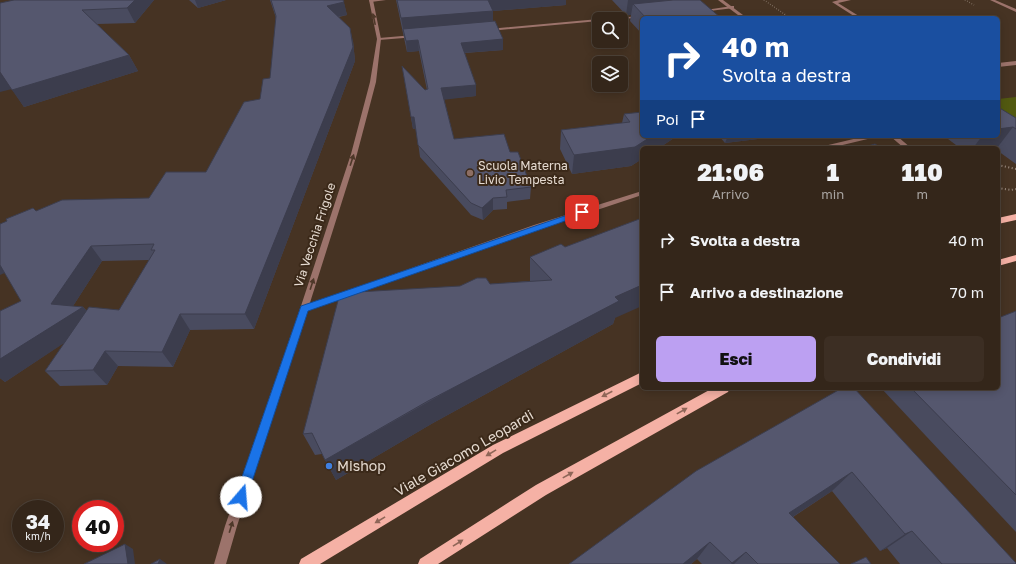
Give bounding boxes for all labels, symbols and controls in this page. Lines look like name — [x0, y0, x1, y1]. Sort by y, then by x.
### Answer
map controls — [592, 12, 628, 92]
button: search — [592, 12, 628, 48]
one-way arrow — [371, 13, 377, 26]
text: 40 m — [722, 30, 789, 63]
icon: right — [656, 32, 708, 84]
button: layers — [592, 56, 628, 92]
text: Svolta a destra — [722, 64, 851, 86]
icon: arrive — [687, 108, 709, 130]
text: Poi — [656, 110, 679, 128]
one-way arrow — [349, 154, 355, 166]
text: 21:06 — [697, 157, 764, 186]
text: 1 — [827, 157, 839, 186]
text: 110 — [902, 157, 943, 186]
place label: Scuola Materna Livio Tempesta — [478, 158, 568, 187]
marker: Scuola Materna Livio Tempesta — [465, 168, 475, 178]
street label: Via Vecchia Frigole — [291, 181, 339, 289]
text: Arrivo — [712, 186, 749, 202]
text: min — [821, 186, 844, 202]
text: m — [916, 186, 928, 202]
pin — [565, 195, 599, 229]
icon: arrive — [571, 201, 593, 223]
icon: right — [656, 229, 678, 251]
text: Svolta a destra — [690, 231, 800, 249]
text: 40 m — [949, 231, 984, 249]
one-way arrow — [309, 277, 315, 289]
icon: arrive — [656, 281, 678, 303]
text: Arrivo a destinazione — [690, 283, 843, 301]
text: 70 m — [950, 283, 984, 301]
button: Esci — [656, 336, 816, 382]
button: Condividi — [824, 336, 984, 382]
one-way arrow — [601, 391, 613, 398]
street label: Viale Giacomo Leopardi — [391, 406, 536, 499]
one-way arrow — [676, 408, 688, 415]
one-way arrow — [486, 449, 496, 457]
place label: Mishop — [337, 457, 386, 474]
marker: Mishop — [324, 461, 334, 471]
one-way arrow — [562, 471, 574, 478]
position arrow — [220, 476, 262, 518]
speed limit sign: 40 — [72, 500, 124, 552]
text: 34 — [26, 509, 50, 533]
one-way arrow — [374, 516, 385, 523]
one-way arrow — [228, 520, 234, 532]
text: km/h — [25, 530, 51, 542]
one-way arrow — [453, 539, 463, 547]

